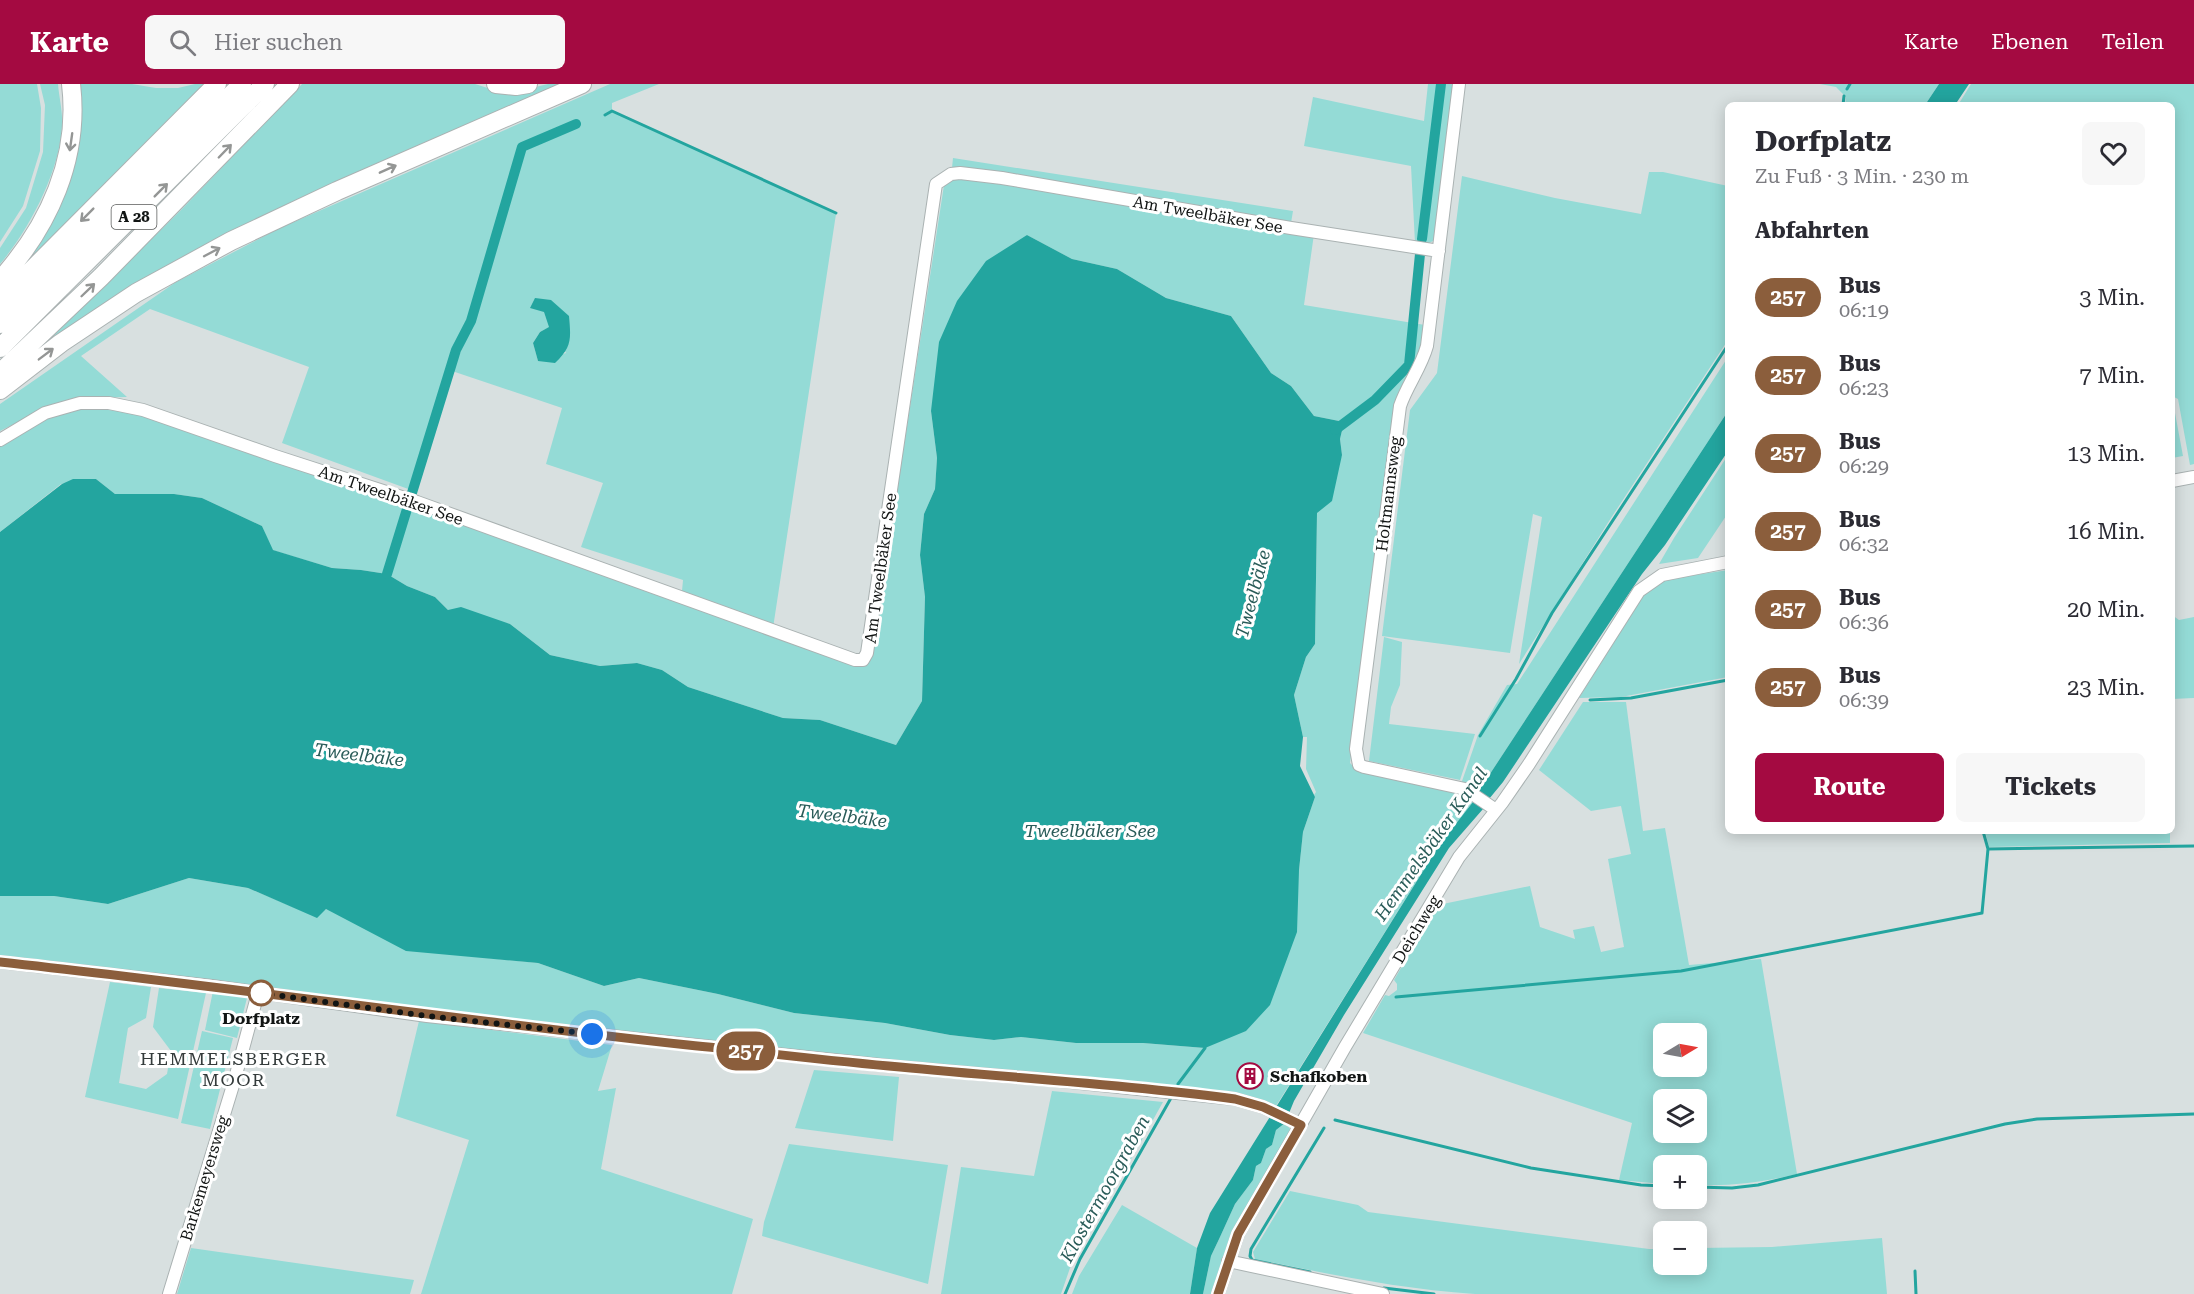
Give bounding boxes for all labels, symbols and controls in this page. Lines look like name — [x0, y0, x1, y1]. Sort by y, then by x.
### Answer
search box — [145, 15, 565, 69]
text: Karte — [30, 26, 109, 59]
icon: search — [166, 26, 199, 59]
text: Hier suchen — [214, 30, 343, 55]
text: Karte — [1904, 30, 1958, 54]
text: Ebenen — [1991, 30, 2069, 54]
text: Teilen — [2102, 30, 2164, 54]
button: heart — [2082, 122, 2145, 185]
text: Dorfplatz — [1755, 125, 1891, 158]
one-way arrow — [65, 132, 76, 152]
one-way arrow — [218, 143, 232, 158]
one-way arrow — [379, 162, 397, 173]
text: Zu Fuß · 3 Min. · 230 m — [1755, 164, 1969, 188]
one-way arrow — [154, 182, 169, 197]
street label: Am Tweelbäker See — [1132, 192, 1284, 237]
road number: A 28 — [112, 205, 156, 229]
one-way arrow — [80, 207, 95, 222]
text: Abfahrten — [1755, 218, 1869, 243]
one-way arrow — [202, 246, 220, 257]
text: Bus — [1839, 273, 1881, 298]
one-way arrow — [80, 283, 95, 297]
text: 257 — [1770, 285, 1806, 309]
text: 3 Min. — [2079, 285, 2145, 310]
text: 06:19 — [1839, 298, 1889, 322]
one-way arrow — [38, 348, 54, 361]
text: Bus — [1839, 351, 1881, 376]
text: 257 — [1770, 363, 1806, 387]
text: 7 Min. — [2079, 363, 2145, 388]
text: 06:23 — [1839, 376, 1889, 400]
text: Bus — [1839, 429, 1881, 454]
street label: Holtmannsweg — [1372, 434, 1405, 553]
text: 257 — [1770, 441, 1806, 465]
text: 13 Min. — [2067, 441, 2145, 466]
text: 06:29 — [1839, 454, 1889, 478]
street label: Am Tweelbäker See — [316, 462, 466, 529]
street label: Am Tweelbäker See — [861, 491, 900, 644]
text: Bus — [1839, 507, 1881, 532]
text: 257 — [1770, 519, 1806, 543]
text: 16 Min. — [2067, 519, 2145, 544]
text: 06:32 — [1839, 532, 1889, 556]
water label: Tweelbäke — [1231, 548, 1274, 640]
text: Bus — [1839, 585, 1881, 610]
text: 257 — [1770, 597, 1806, 621]
text: 20 Min. — [2067, 597, 2145, 622]
text: 06:36 — [1839, 610, 1889, 634]
text: Bus — [1839, 663, 1881, 688]
text: 257 — [1770, 675, 1806, 699]
text: 23 Min. — [2067, 675, 2145, 700]
text: 06:39 — [1839, 688, 1889, 712]
water label: Tweelbäke — [313, 739, 405, 770]
button: Route — [1755, 753, 1944, 822]
button: Tickets — [1956, 753, 2145, 822]
water label: Hemmelsbäker Kanal — [1369, 763, 1491, 925]
water label: Tweelbäke — [796, 800, 888, 831]
water label: Tweelbäker See — [1024, 820, 1156, 841]
street label: Deichweg — [1389, 891, 1445, 967]
marker: Dorfplatz — [248, 980, 274, 1006]
place label: Dorfplatz — [222, 1009, 300, 1028]
your location — [577, 1019, 607, 1049]
north arrow — [1653, 1023, 1707, 1077]
map controls — [1653, 1023, 1707, 1275]
line badge: 257 — [712, 1032, 780, 1070]
text: 257 — [728, 1039, 764, 1063]
district label: HEMMELSBERGER MOOR — [140, 1048, 328, 1090]
building icon: Schafkoben — [1235, 1061, 1265, 1091]
place label: Schafkoben — [1270, 1067, 1367, 1086]
button: layers — [1653, 1089, 1707, 1143]
street label: Barkemeyersweg — [176, 1112, 233, 1243]
water label: Klostermoorgraben — [1055, 1112, 1154, 1267]
button: + — [1653, 1155, 1707, 1209]
button: − — [1653, 1221, 1707, 1275]

